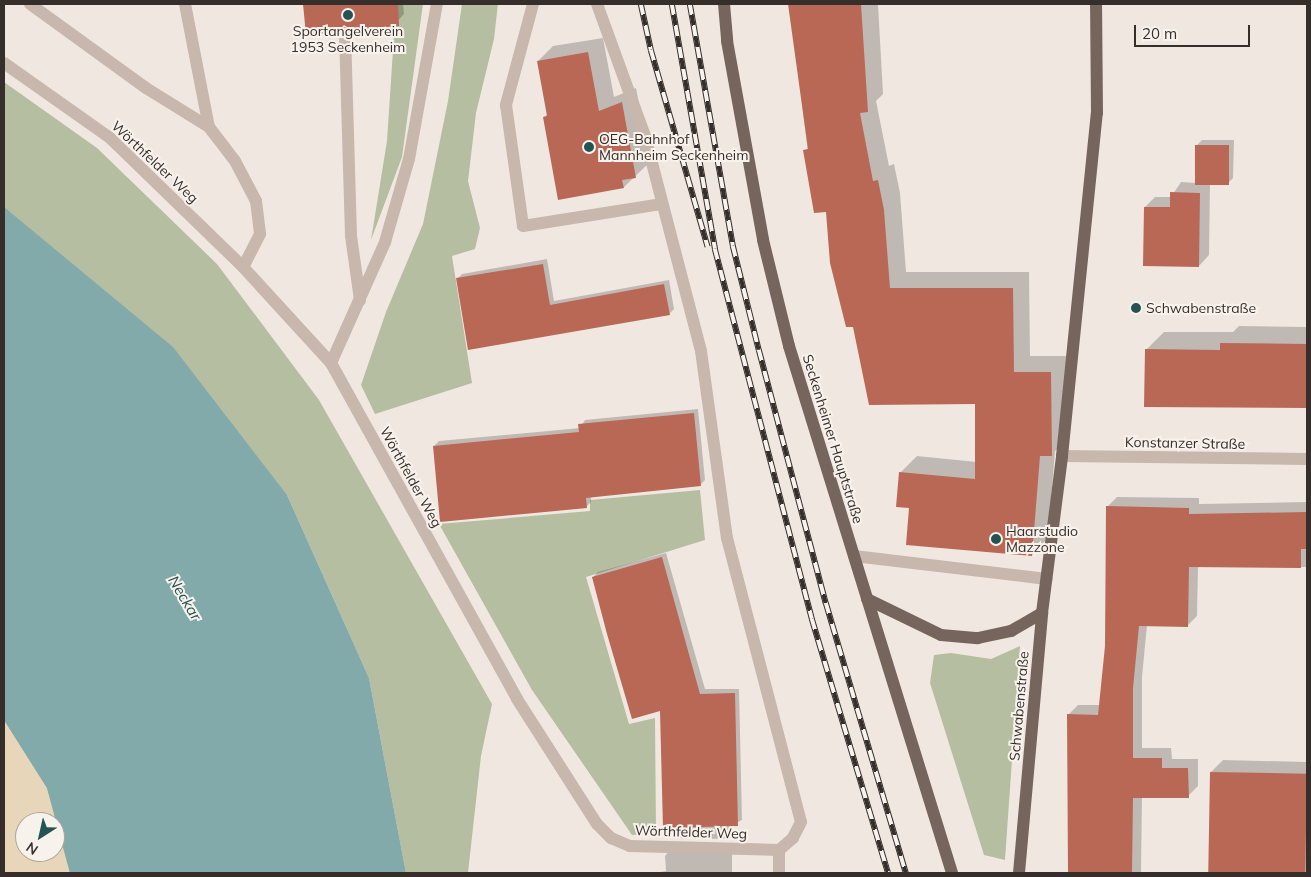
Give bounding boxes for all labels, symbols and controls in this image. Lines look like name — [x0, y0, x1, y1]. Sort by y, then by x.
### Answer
marker: Sportangelverein 1953 Seckenheim — [342, 9, 354, 21]
scale bar — [1136, 15, 1252, 47]
place label: Sportangelverein 1953 Seckenheim — [291, 23, 405, 56]
text: 20 m — [1142, 24, 1177, 43]
street label: Wörthfelder Weg — [108, 118, 202, 206]
place label: OEG-Bahnhof Mannheim Seckenheim — [599, 131, 748, 164]
marker: OEG-Bahnhof Mannheim Seckenheim — [583, 141, 595, 153]
place label: Schwabenstraße — [1146, 300, 1256, 316]
marker: Schwabenstraße — [1130, 302, 1142, 314]
street label: Seckenheimer Hauptstraße — [799, 352, 867, 526]
street label: Wörthfelder Weg — [376, 424, 446, 530]
street label: Konstanzer Straße — [1125, 434, 1245, 452]
place label: Haarstudio Mazzone — [1006, 523, 1078, 556]
marker: Haarstudio Mazzone — [990, 533, 1002, 545]
water label: Neckar — [165, 572, 205, 624]
street label: Schwabenstraße — [1006, 650, 1032, 762]
north arrow — [15, 812, 65, 862]
street label: Wörthfelder Weg — [635, 822, 747, 842]
text: N — [22, 838, 41, 859]

